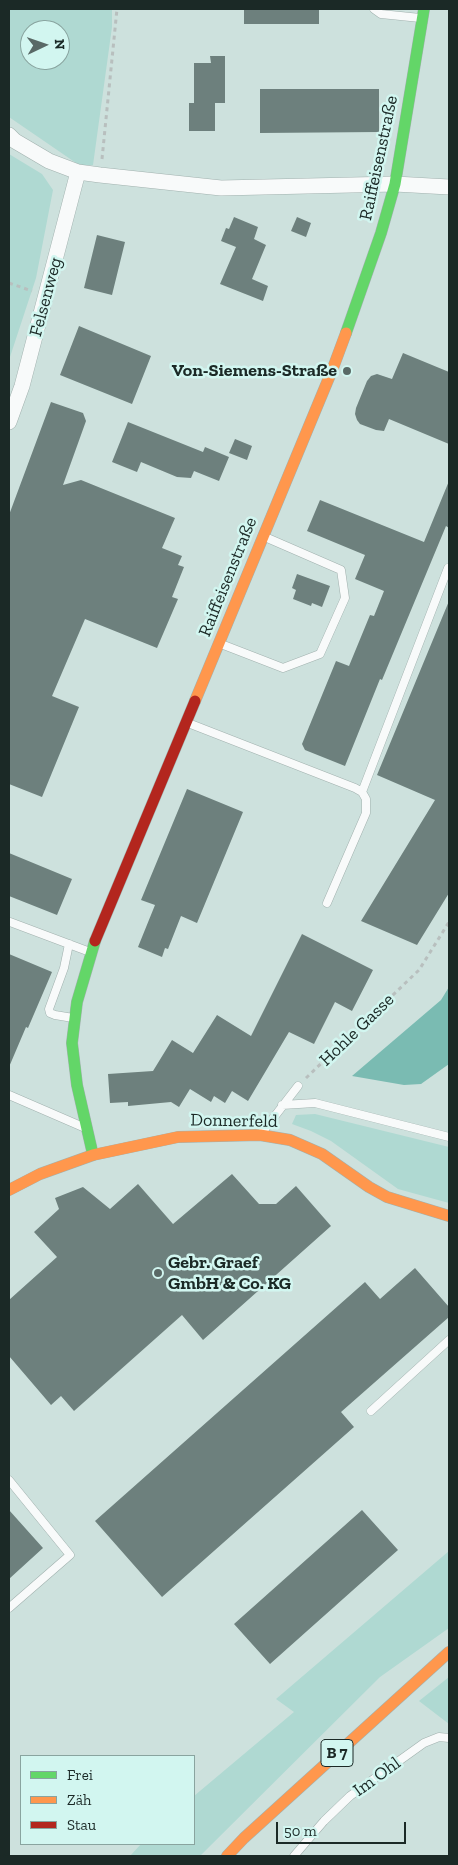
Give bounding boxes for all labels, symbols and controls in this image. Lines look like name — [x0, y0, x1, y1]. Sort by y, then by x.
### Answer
north arrow — [20, 20, 70, 70]
text: N — [51, 38, 68, 50]
street label: Raiffeisenstraße — [355, 94, 403, 222]
street label: Felsenweg — [25, 255, 67, 339]
place label: Von-Siemens-Straße — [172, 360, 337, 382]
marker: Von-Siemens-Straße — [341, 365, 353, 377]
street label: Raiffeisenstraße — [194, 514, 262, 640]
street label: Hohle Gasse — [315, 989, 399, 1071]
street label: Donnerfeld — [190, 1109, 278, 1133]
place label: Gebr. Graef GmbH & Co. KG — [168, 1252, 291, 1294]
marker: Gebr. Graef GmbH & Co. KG — [152, 1267, 164, 1279]
road number: B 7 — [321, 1740, 353, 1766]
street label: Im Ohl — [349, 1753, 405, 1801]
legend — [20, 1755, 195, 1845]
text: Frei — [67, 1766, 93, 1784]
text: Zäh — [67, 1791, 91, 1809]
scale bar — [278, 1812, 408, 1844]
text: Stau — [67, 1816, 96, 1834]
text: 50 m — [284, 1822, 317, 1840]

